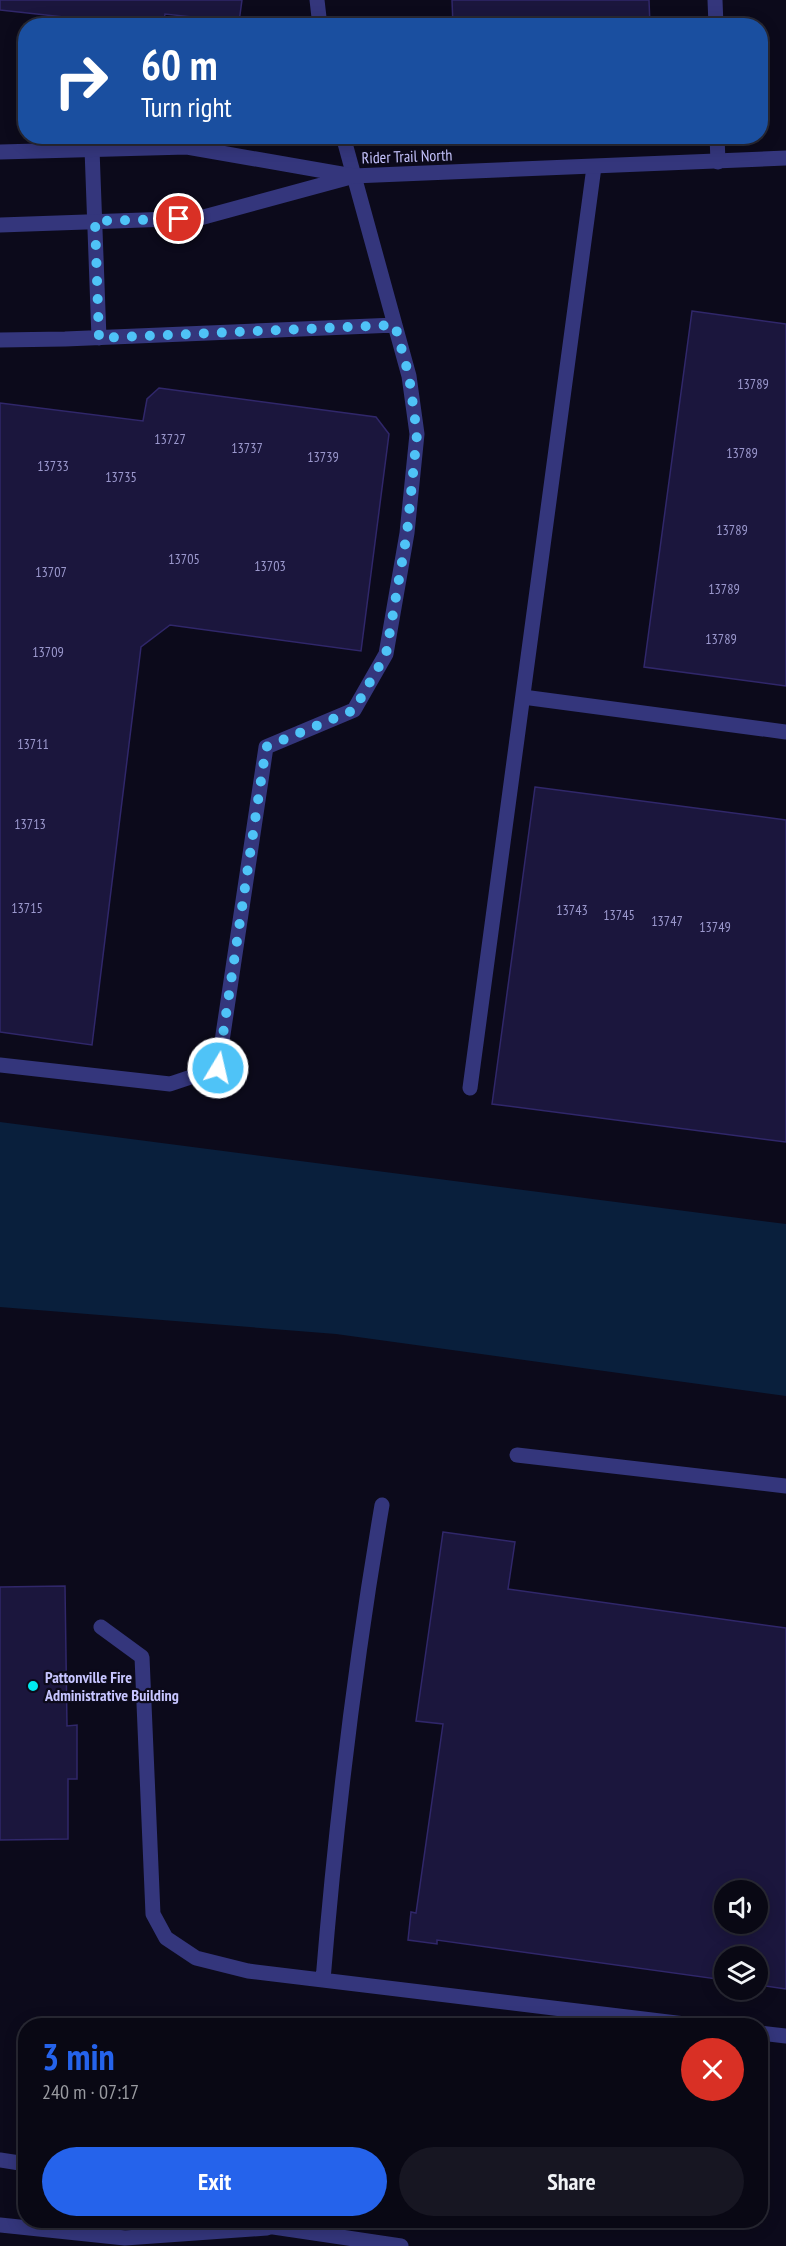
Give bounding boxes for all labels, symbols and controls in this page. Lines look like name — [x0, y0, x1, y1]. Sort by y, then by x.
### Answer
text: 60 m — [141, 37, 218, 92]
icon: right — [42, 42, 120, 120]
text: Turn right — [141, 90, 232, 124]
street label: Rider Trail North — [361, 144, 453, 168]
pin — [153, 193, 204, 244]
icon: arrive — [162, 202, 195, 235]
house number: 13789 — [737, 375, 769, 393]
house number: 13727 — [154, 430, 186, 448]
house number: 13737 — [231, 439, 263, 457]
house number: 13789 — [726, 444, 758, 462]
house number: 13739 — [307, 448, 339, 466]
house number: 13733 — [37, 457, 69, 475]
house number: 13735 — [105, 468, 137, 486]
house number: 13789 — [716, 521, 748, 539]
house number: 13705 — [168, 550, 200, 568]
house number: 13703 — [254, 557, 286, 575]
house number: 13707 — [35, 563, 67, 581]
house number: 13789 — [708, 580, 740, 598]
house number: 13789 — [705, 630, 737, 648]
house number: 13709 — [32, 643, 64, 661]
house number: 13711 — [17, 735, 49, 753]
house number: 13713 — [14, 815, 46, 833]
house number: 13715 — [11, 899, 43, 917]
house number: 13743 — [556, 901, 588, 919]
house number: 13745 — [603, 906, 635, 924]
house number: 13747 — [651, 912, 683, 930]
house number: 13749 — [699, 918, 731, 936]
position arrow — [186, 1036, 250, 1100]
place label: Pattonville Fire Administrative Building — [44, 1667, 179, 1705]
marker: Pattonville Fire Administrative Building — [26, 1679, 40, 1693]
map controls — [714, 1880, 768, 2000]
button: sound — [714, 1880, 768, 1934]
button: layers — [714, 1946, 768, 2000]
text: 3 min — [42, 2033, 115, 2080]
button: close — [681, 2038, 744, 2101]
text: 240 m · 07:17 — [42, 2079, 139, 2105]
button: Exit — [42, 2147, 387, 2216]
button: Share — [399, 2147, 744, 2216]

